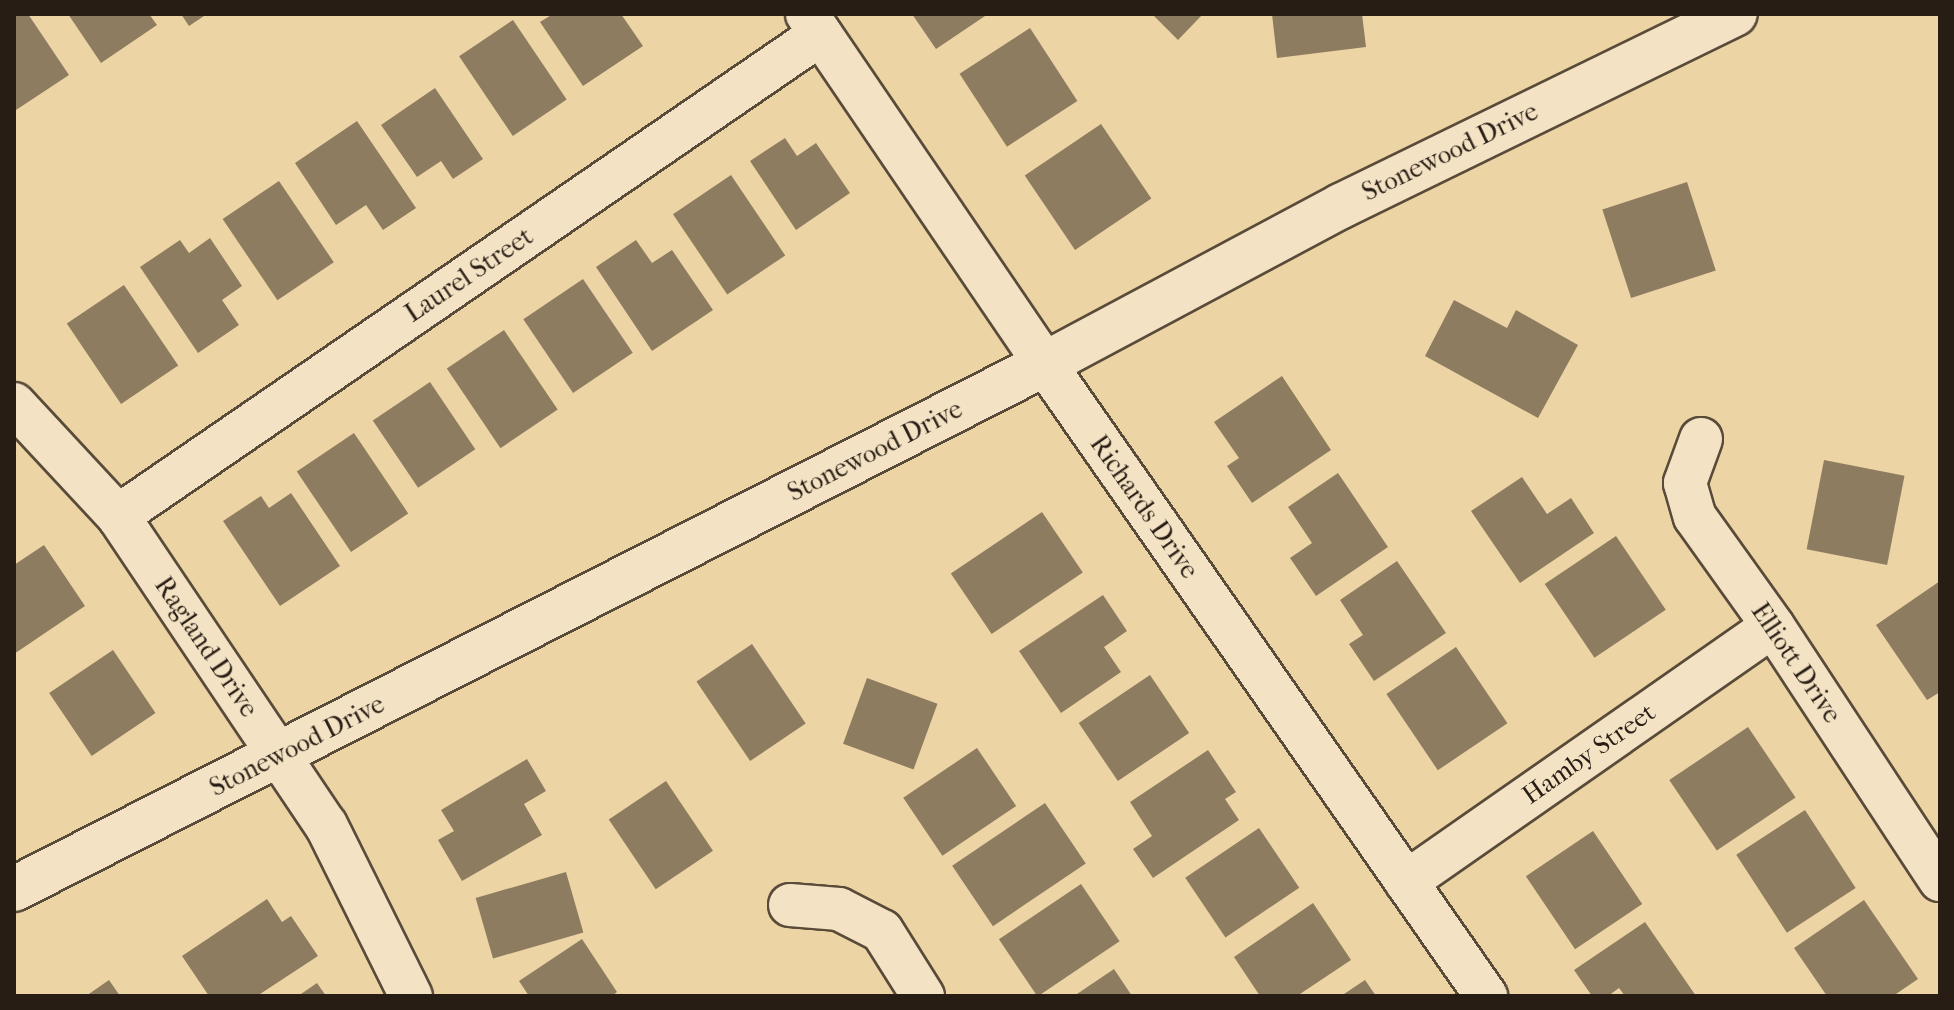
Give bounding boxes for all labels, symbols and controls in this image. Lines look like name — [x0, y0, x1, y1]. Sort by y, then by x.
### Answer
street label: Stonewood Drive — [1357, 96, 1543, 208]
street label: Laurel Street — [399, 221, 539, 329]
street label: Stonewood Drive — [782, 394, 968, 508]
street label: Richards Drive — [1083, 429, 1205, 585]
street label: Ragland Drive — [148, 571, 264, 723]
street label: Elliott Drive — [1744, 597, 1848, 729]
street label: Stonewood Drive — [204, 689, 390, 803]
street label: Hamby Street — [1517, 697, 1661, 811]

